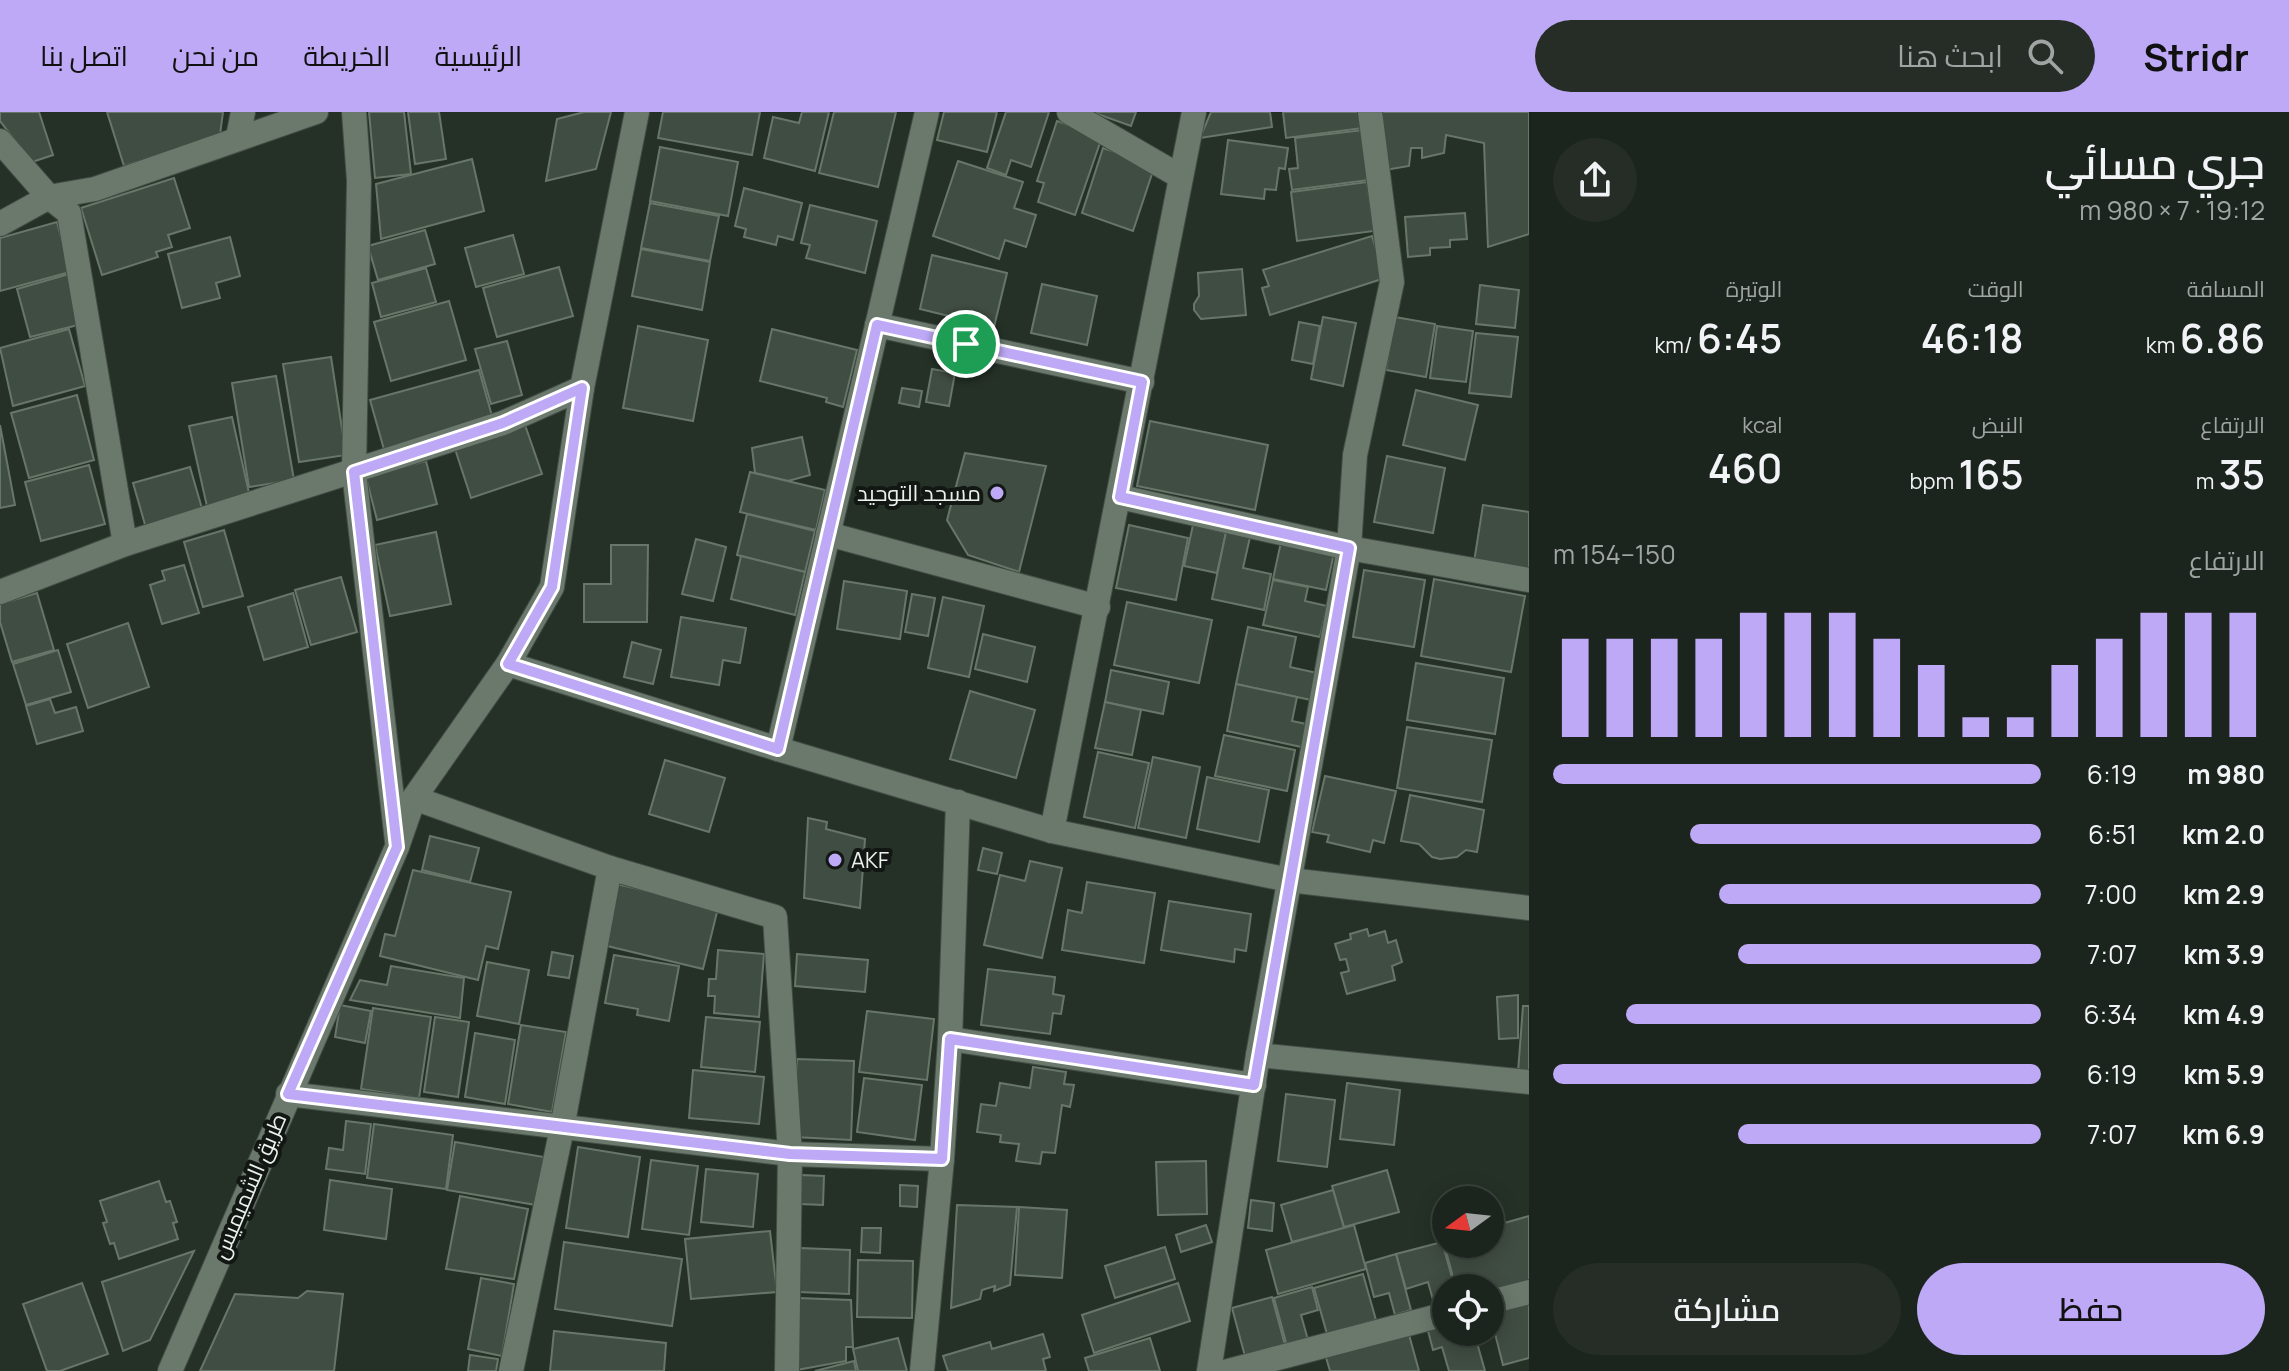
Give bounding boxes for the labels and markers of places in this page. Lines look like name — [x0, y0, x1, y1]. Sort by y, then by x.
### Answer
pin — [932, 310, 1000, 378]
place label: مسجد التوحيد — [857, 478, 981, 508]
marker: مسجد التوحيد — [988, 484, 1006, 502]
place label: AKF — [851, 845, 889, 875]
marker: AKF — [826, 851, 844, 869]

